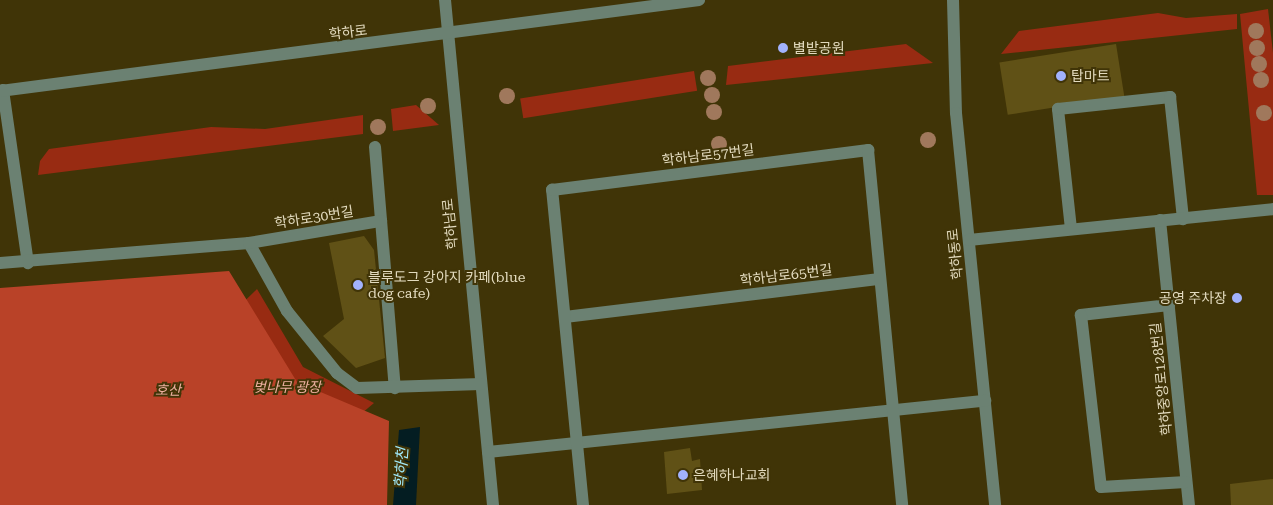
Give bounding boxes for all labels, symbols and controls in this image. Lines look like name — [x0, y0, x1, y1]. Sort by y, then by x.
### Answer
street label: 학하로 — [328, 21, 368, 43]
place label: 별밭공원 — [793, 40, 845, 56]
marker: 별밭공원 — [777, 42, 789, 54]
place label: 탑마트 — [1071, 68, 1110, 84]
marker: 탑마트 — [1055, 70, 1067, 82]
street label: 학하남로57번길 — [661, 141, 755, 169]
street label: 학하남로 — [439, 198, 461, 250]
street label: 학하로30번길 — [273, 202, 355, 232]
street label: 학하동로 — [944, 228, 966, 280]
street label: 학하남로65번길 — [739, 261, 833, 289]
place label: 블루도그 강아지 카페(blue dog cafe) — [368, 269, 525, 302]
marker: 블루도그 강아지 카페(blue dog cafe) — [352, 279, 364, 291]
place label: 공영 주차장 — [1159, 290, 1227, 306]
marker: 공영 주차장 — [1231, 292, 1243, 304]
street label: 학하중앙로128번길 — [1147, 322, 1175, 436]
park label: 벚나무 광장 — [253, 379, 321, 395]
park label: 호산 — [155, 382, 181, 398]
water label: 학하천 — [392, 447, 412, 489]
place label: 은혜하나교회 — [693, 467, 770, 483]
marker: 은혜하나교회 — [677, 469, 689, 481]

